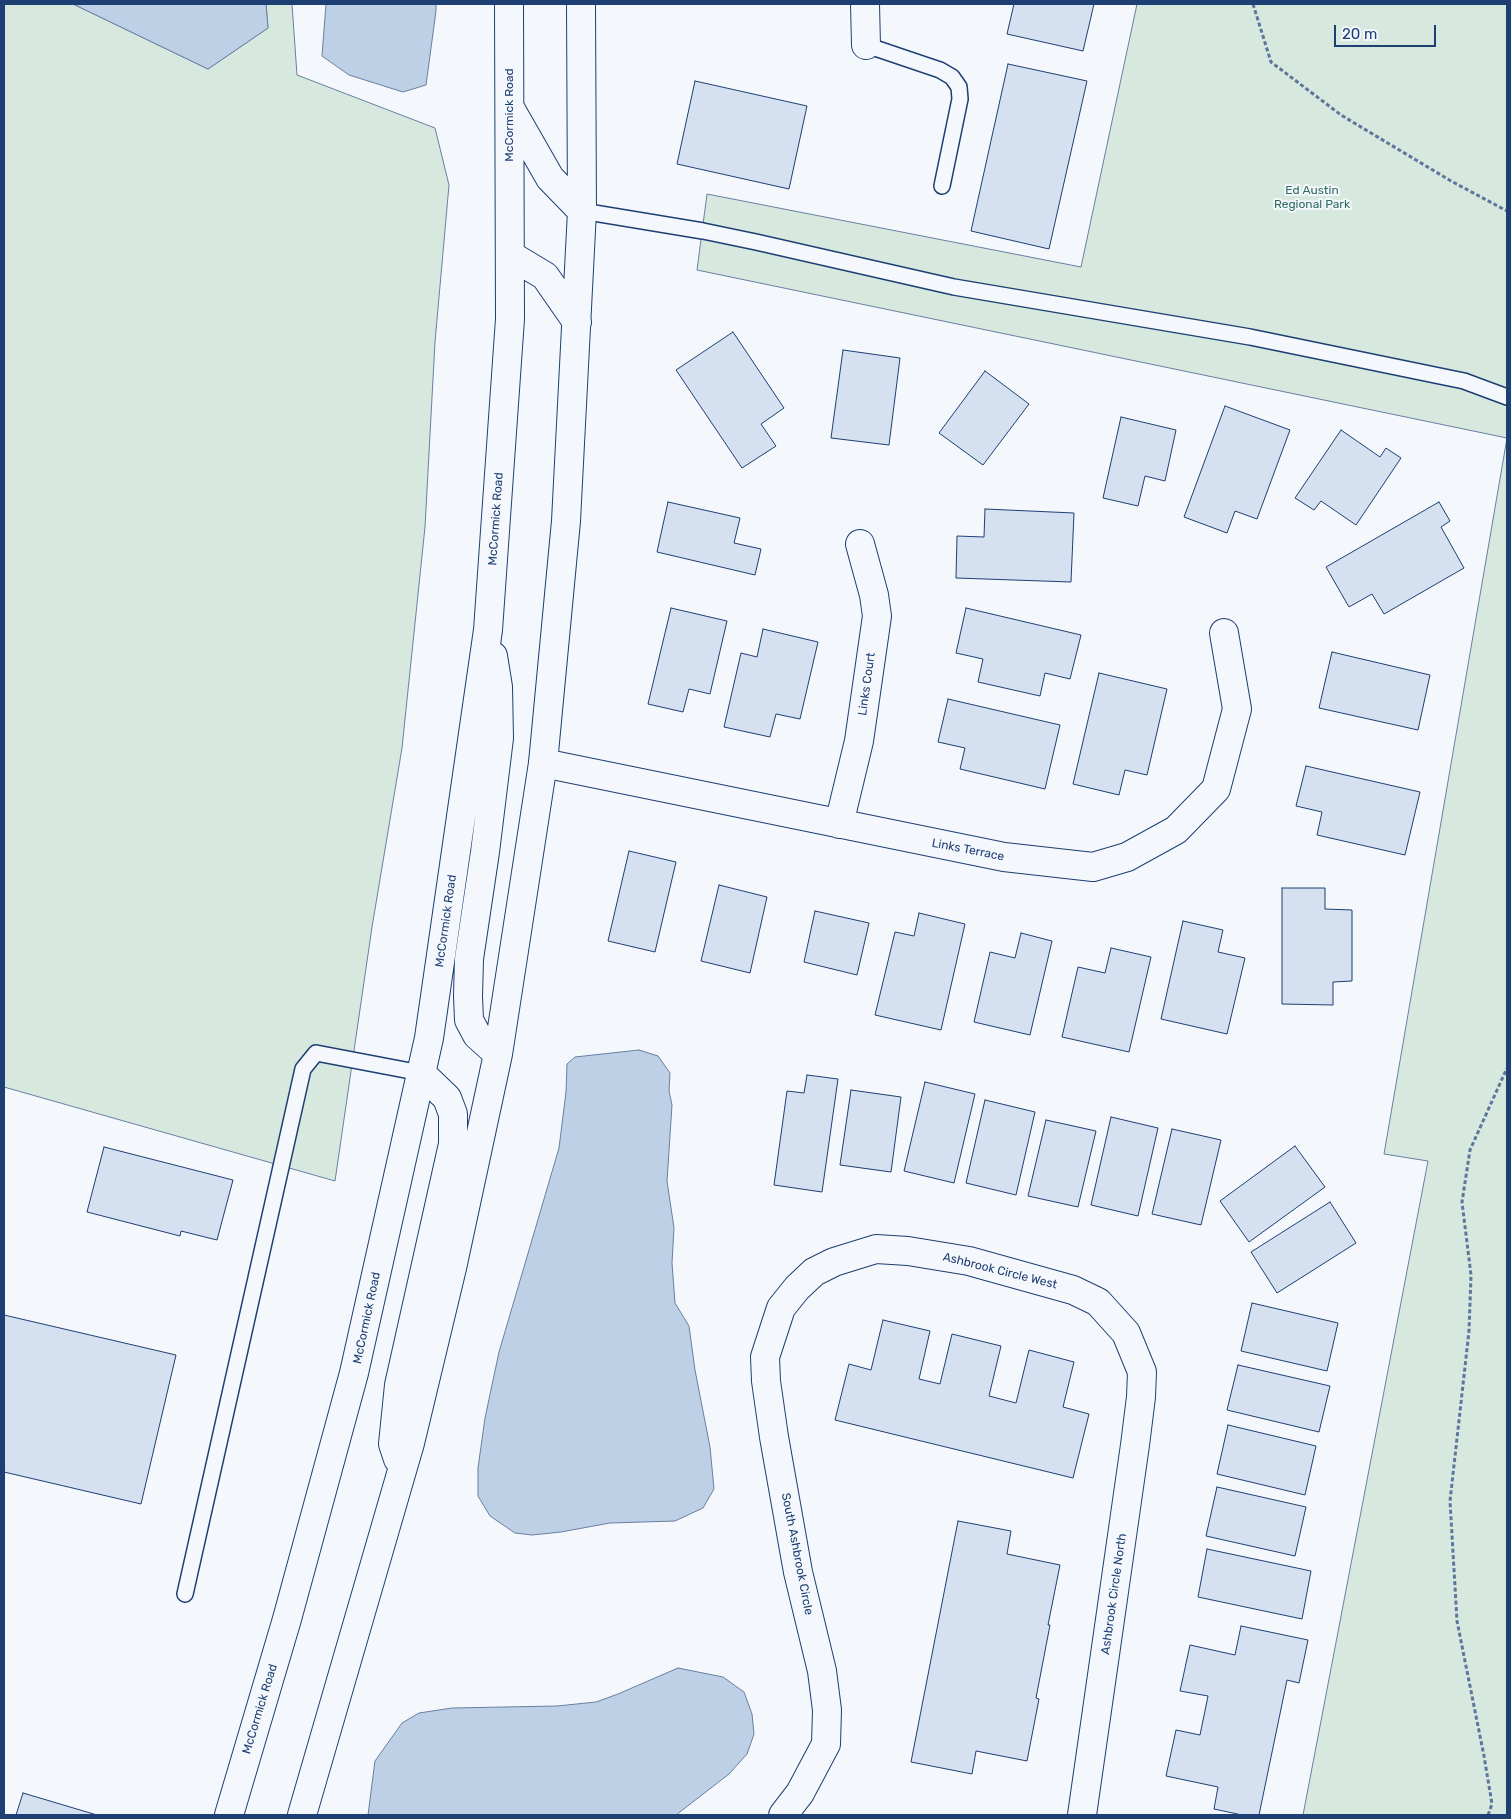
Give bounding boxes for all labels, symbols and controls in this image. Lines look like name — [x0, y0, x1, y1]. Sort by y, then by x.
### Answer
scale bar — [1336, 15, 1438, 47]
text: 20 m — [1342, 25, 1377, 43]
street label: McCormick Road — [503, 68, 517, 162]
park label: Ed Austin Regional Park — [1274, 184, 1350, 212]
street label: McCormick Road — [486, 472, 506, 566]
street label: Links Court — [855, 652, 879, 716]
street label: Links Terrace — [931, 836, 1005, 864]
street label: McCormick Road — [432, 874, 460, 968]
street label: Ashbrook Circle West — [941, 1250, 1059, 1292]
street label: McCormick Road — [350, 1271, 384, 1365]
street label: South Ashbrook Circle — [778, 1492, 816, 1616]
street label: Ashbrook Circle North — [1098, 1532, 1130, 1656]
street label: McCormick Road — [239, 1662, 281, 1756]

